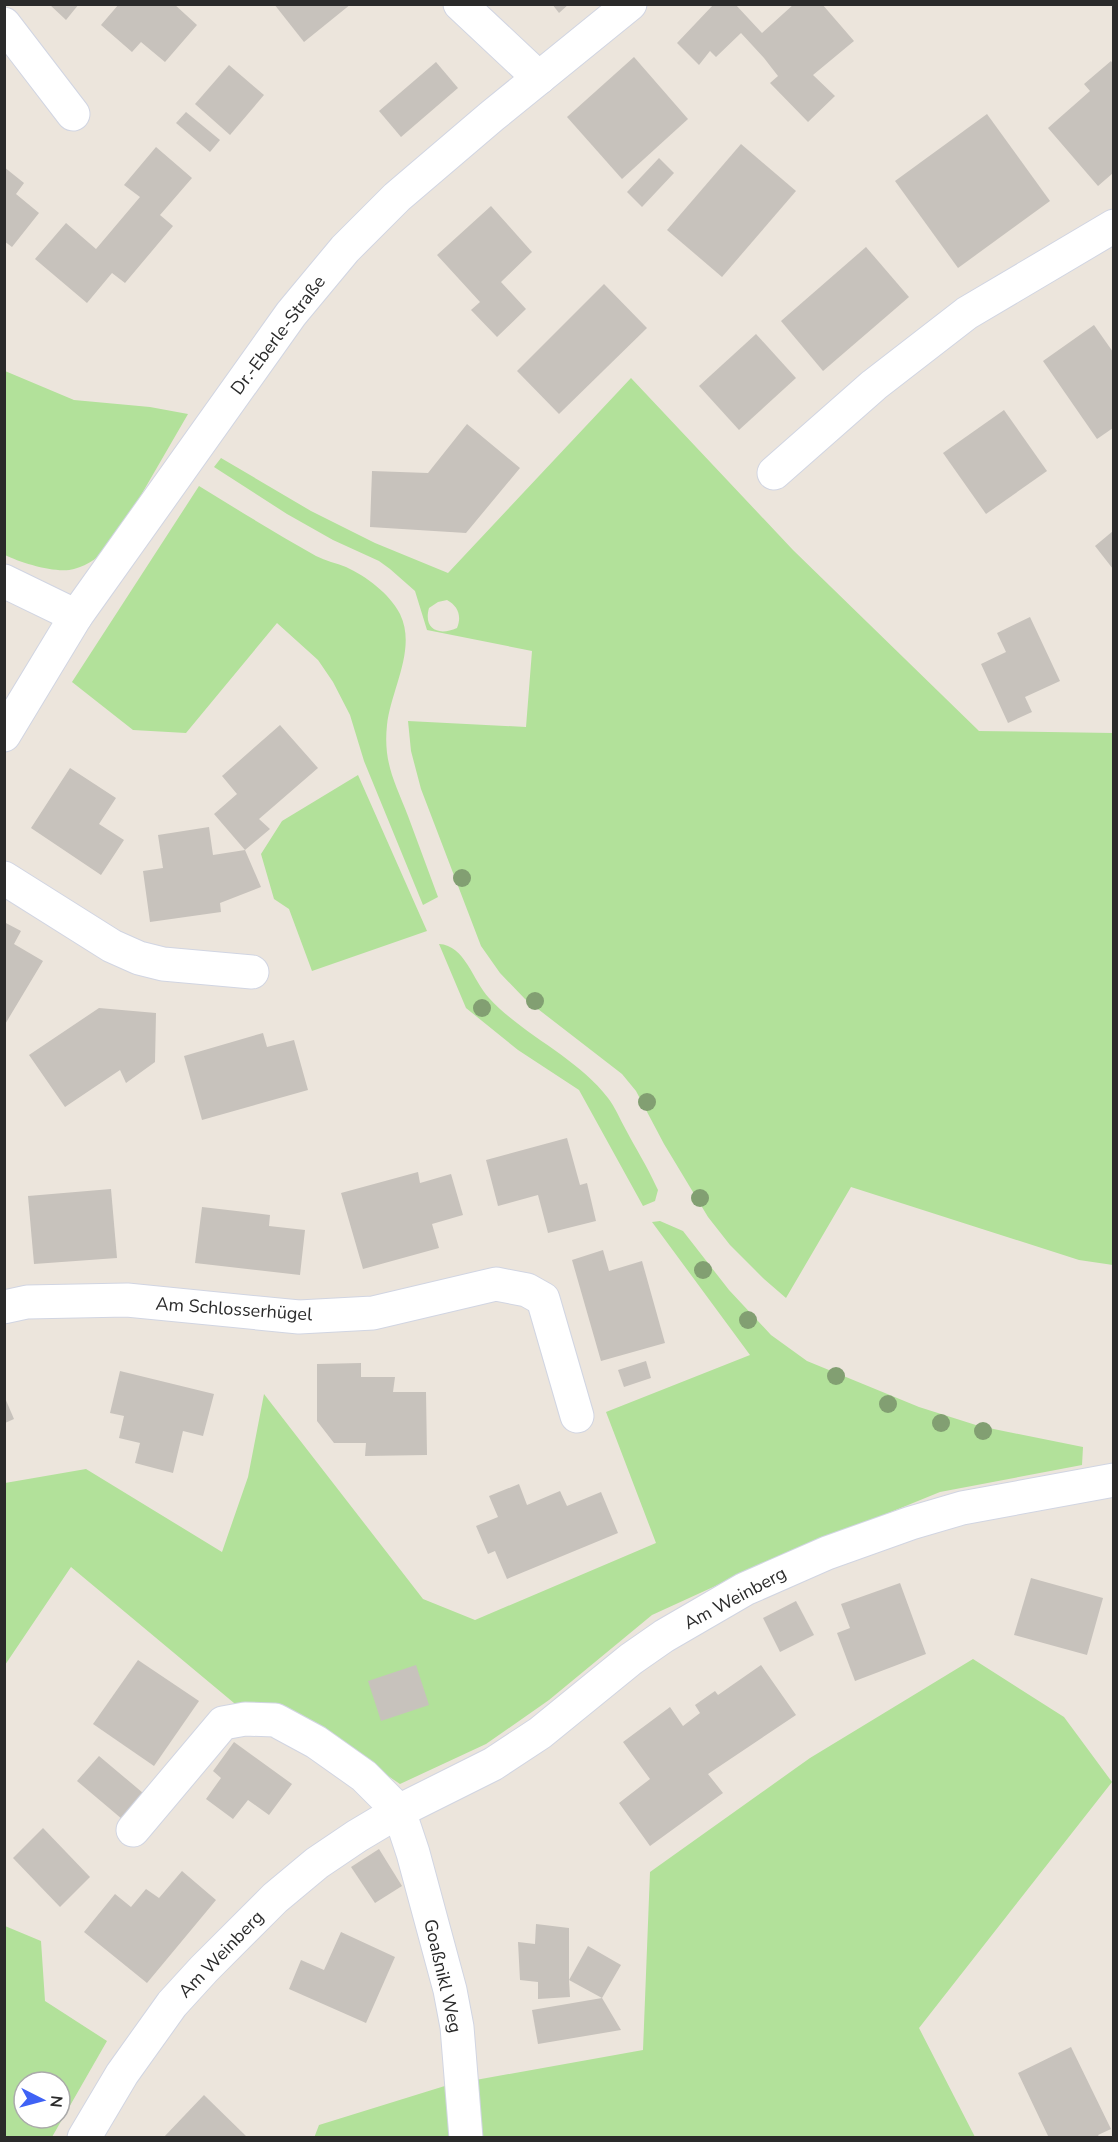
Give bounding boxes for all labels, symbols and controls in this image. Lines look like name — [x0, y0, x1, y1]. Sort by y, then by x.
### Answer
street label: Dr.-Eberle-Straße — [225, 270, 331, 400]
street label: Am Schlosserhügel — [155, 1292, 314, 1326]
street label: Am Weinberg — [680, 1561, 790, 1635]
street label: Am Weinberg — [173, 1905, 269, 2003]
street label: Goaßnikl Weg — [418, 1917, 468, 2035]
north arrow — [12, 2070, 72, 2130]
text: N — [44, 2094, 67, 2109]

